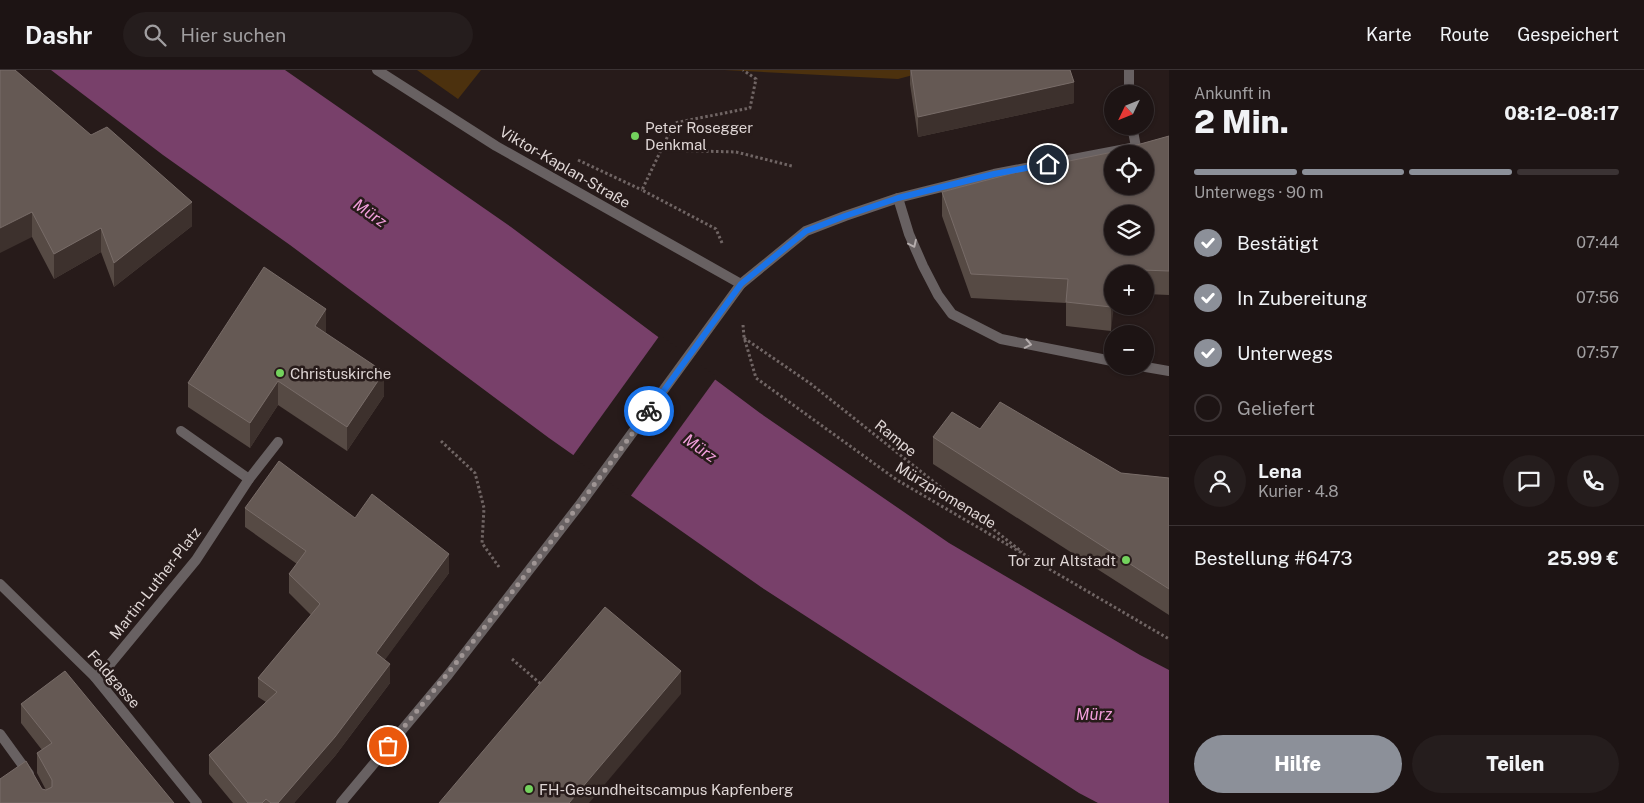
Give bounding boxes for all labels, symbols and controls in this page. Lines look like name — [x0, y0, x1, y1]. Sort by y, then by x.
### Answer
search box — [123, 12, 473, 57]
text: Dashr — [25, 21, 93, 49]
icon: search — [141, 21, 169, 49]
text: Hier suchen — [181, 24, 286, 46]
text: Karte — [1366, 24, 1412, 45]
text: Route — [1440, 24, 1489, 45]
text: Gespeichert — [1517, 24, 1619, 45]
text: Ankunft in — [1194, 84, 1271, 103]
north arrow — [1104, 85, 1154, 135]
map controls — [1104, 85, 1154, 375]
text: 08:12–08:17 — [1504, 102, 1619, 124]
text: 2 Min. — [1194, 103, 1289, 140]
place label: Peter Rosegger Denkmal — [645, 119, 753, 153]
street label: Viktor-Kaplan-Straße — [497, 123, 633, 211]
marker: Peter Rosegger Denkmal — [629, 130, 641, 142]
pin — [1027, 143, 1069, 185]
button: locate — [1104, 145, 1154, 195]
icon: home — [1034, 150, 1062, 178]
text: Unterwegs · 90 m — [1194, 183, 1323, 202]
water label: Mürz — [350, 195, 391, 232]
button: layers — [1104, 205, 1154, 255]
icon: check — [1194, 229, 1222, 257]
text: Bestätigt — [1237, 232, 1319, 254]
text: 07:44 — [1576, 233, 1619, 252]
one-way arrow — [907, 239, 918, 248]
button: + — [1104, 265, 1154, 315]
icon: check — [1194, 284, 1222, 312]
text: In Zubereitung — [1237, 287, 1367, 309]
text: 07:56 — [1576, 288, 1619, 307]
button: − — [1104, 325, 1154, 375]
one-way arrow — [1023, 339, 1032, 349]
icon: check — [1194, 339, 1222, 367]
text: Unterwegs — [1237, 342, 1333, 364]
text: 07:57 — [1576, 343, 1619, 362]
place label: Christuskirche — [290, 365, 391, 382]
marker: Christuskirche — [274, 367, 286, 379]
courier — [624, 386, 674, 436]
icon: bike — [635, 397, 663, 425]
text: Geliefert — [1237, 397, 1315, 419]
street label: Rampe — [872, 416, 920, 460]
water label: Mürz — [680, 430, 721, 467]
button: person — [1194, 455, 1246, 507]
button: chat — [1503, 455, 1555, 507]
button: phone — [1567, 455, 1619, 507]
street label: Mürzpromenade — [893, 458, 999, 532]
text: Lena — [1258, 460, 1302, 482]
text: Kurier · 4.8 — [1258, 482, 1339, 501]
street label: Martin-Luther-Platz — [106, 524, 204, 642]
text: Bestellung #6473 — [1194, 547, 1352, 569]
text: 25.99 € — [1547, 547, 1619, 569]
place label: Tor zur Altstadt — [1008, 552, 1116, 569]
marker: Tor zur Altstadt — [1120, 554, 1132, 566]
street label: Feldgasse — [84, 647, 144, 711]
water label: Mürz — [1076, 705, 1113, 724]
pin — [367, 725, 409, 767]
icon: bag — [374, 732, 402, 760]
button: Hilfe — [1194, 735, 1402, 793]
button: Teilen — [1412, 735, 1619, 793]
place label: FH-Gesundheitscampus Kapfenberg — [539, 781, 793, 798]
marker: FH-Gesundheitscampus Kapfenberg — [523, 783, 535, 795]

